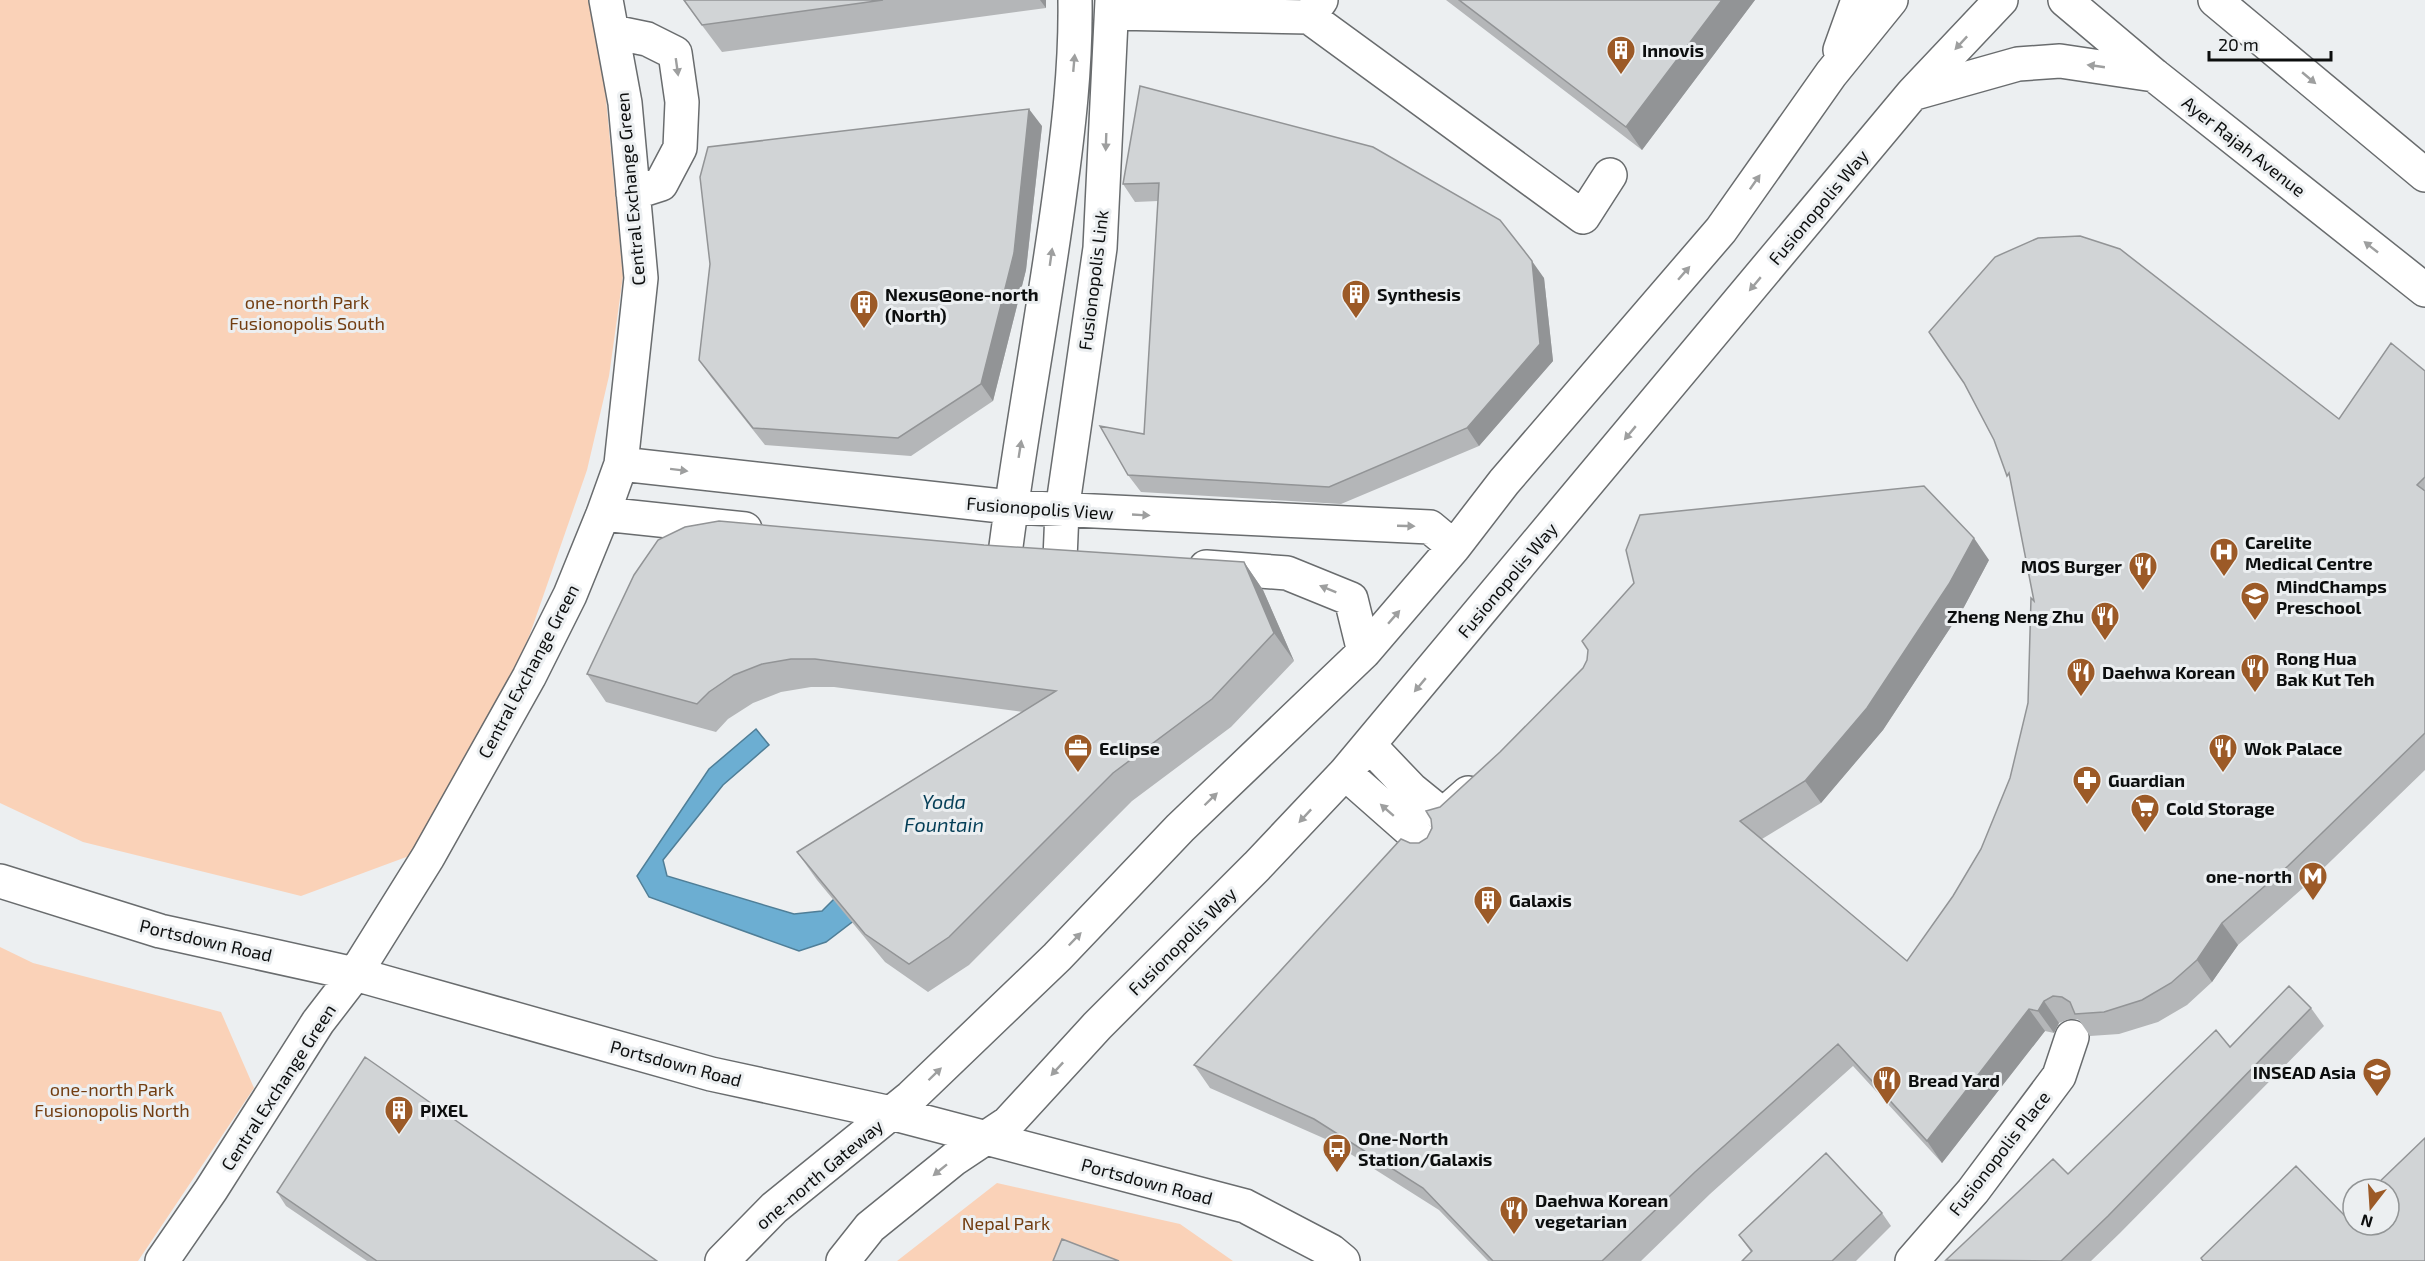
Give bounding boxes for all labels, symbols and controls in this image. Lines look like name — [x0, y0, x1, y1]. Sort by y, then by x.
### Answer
scale bar — [2209, 24, 2330, 62]
text: 20 m — [2218, 33, 2259, 55]
building icon: Innovis — [1605, 34, 1637, 76]
one-way arrow — [1954, 35, 1968, 50]
place label: Innovis — [1642, 39, 1704, 61]
one-way arrow — [1069, 54, 1079, 73]
one-way arrow — [673, 57, 682, 76]
one-way arrow — [2087, 62, 2106, 71]
one-way arrow — [2301, 71, 2316, 84]
street label: Central Exchange Green — [611, 91, 649, 287]
street label: Ayer Rajah Avenue — [2178, 91, 2310, 201]
one-way arrow — [1101, 133, 1110, 152]
street label: Fusionopolis Way — [1763, 144, 1873, 269]
one-way arrow — [1749, 175, 1761, 191]
street label: Fusionopolis Link — [1073, 209, 1113, 351]
one-way arrow — [2364, 241, 2379, 253]
one-way arrow — [1046, 247, 1055, 266]
one-way arrow — [1677, 266, 1690, 281]
one-way arrow — [1749, 276, 1761, 291]
building icon: Synthesis — [1340, 278, 1372, 320]
place label: Nexus@one-north (North) — [885, 283, 1039, 326]
place label: Synthesis — [1377, 283, 1461, 305]
building icon: Nexus@one-north (North) — [848, 288, 880, 330]
park label: one-north Park Fusionopolis South — [229, 291, 385, 334]
one-way arrow — [1623, 425, 1636, 441]
one-way arrow — [1016, 440, 1025, 459]
one-way arrow — [670, 465, 689, 475]
street label: Fusionopolis View — [966, 492, 1114, 524]
one-way arrow — [1131, 510, 1150, 519]
street label: Fusionopolis Way — [1452, 517, 1562, 642]
one-way arrow — [1396, 522, 1415, 531]
place label: Carelite Medical Centre — [2245, 531, 2373, 574]
hospital icon: Carelite Medical Centre — [2208, 536, 2240, 578]
restaurant icon: MOS Burger — [2127, 550, 2159, 592]
place label: MOS Burger — [2021, 555, 2122, 577]
place label: MindChamps Preschool — [2276, 575, 2387, 618]
street label: Central Exchange Green — [473, 580, 583, 762]
school or university icon: MindChamps Preschool — [2239, 580, 2271, 622]
one-way arrow — [1319, 584, 1337, 593]
restaurant icon: Zheng Neng Zhu — [2089, 600, 2121, 642]
place label: Zheng Neng Zhu — [1947, 605, 2084, 627]
one-way arrow — [1387, 609, 1400, 625]
place label: Rong Hua Bak Kut Teh — [2276, 647, 2375, 690]
restaurant icon: Rong Hua Bak Kut Teh — [2239, 652, 2271, 694]
restaurant icon: Daehwa Korean — [2065, 656, 2097, 698]
place label: Daehwa Korean — [2102, 661, 2235, 683]
one-way arrow — [1413, 677, 1426, 693]
office icon: Eclipse — [1062, 732, 1094, 774]
restaurant icon: Wok Palace — [2207, 732, 2239, 774]
place label: Eclipse — [1099, 737, 1160, 759]
place label: Wok Palace — [2244, 737, 2342, 759]
pharmacy icon: Guardian — [2071, 764, 2103, 806]
place label: Guardian — [2108, 769, 2185, 791]
water label: Yoda Fountain — [904, 789, 984, 836]
one-way arrow — [1204, 792, 1218, 806]
supermarket icon: Cold Storage — [2129, 792, 2161, 834]
place label: Cold Storage — [2166, 797, 2275, 819]
one-way arrow — [1380, 804, 1395, 817]
one-way arrow — [1298, 809, 1312, 823]
metro station icon: one-north — [2297, 860, 2329, 902]
place label: one-north — [2206, 865, 2292, 887]
street label: Fusionopolis Way — [1123, 882, 1241, 1000]
building icon: Galaxis — [1472, 884, 1504, 926]
place label: Galaxis — [1509, 889, 1572, 911]
street label: Portsdown Road — [138, 914, 274, 966]
one-way arrow — [1068, 931, 1082, 946]
street label: Central Exchange Green — [216, 1000, 340, 1174]
street label: Portsdown Road — [608, 1035, 744, 1091]
school or university icon: INSEAD Asia — [2361, 1056, 2393, 1098]
place label: INSEAD Asia — [2253, 1061, 2356, 1083]
one-way arrow — [1050, 1062, 1064, 1077]
restaurant icon: Bread Yard — [1871, 1064, 1903, 1106]
one-way arrow — [927, 1067, 942, 1081]
place label: Bread Yard — [1908, 1069, 2000, 1091]
park label: one-north Park Fusionopolis North — [34, 1078, 190, 1121]
street label: Fusionopolis Place — [1944, 1086, 2054, 1220]
building icon: PIXEL — [383, 1094, 415, 1136]
place label: PIXEL — [420, 1099, 468, 1121]
street label: one-north Gateway — [751, 1114, 888, 1234]
place label: One-North Station/Galaxis — [1358, 1127, 1492, 1170]
bus stop icon: One-North Station/Galaxis — [1321, 1132, 1353, 1174]
street label: Portsdown Road — [1079, 1153, 1215, 1209]
one-way arrow — [933, 1163, 948, 1175]
north arrow — [2341, 1177, 2401, 1237]
place label: Daehwa Korean vegetarian — [1535, 1189, 1668, 1232]
restaurant icon: Daehwa Korean vegetarian — [1498, 1194, 1530, 1236]
text: N — [2358, 1211, 2375, 1233]
park label: Nepal Park — [962, 1212, 1050, 1234]

